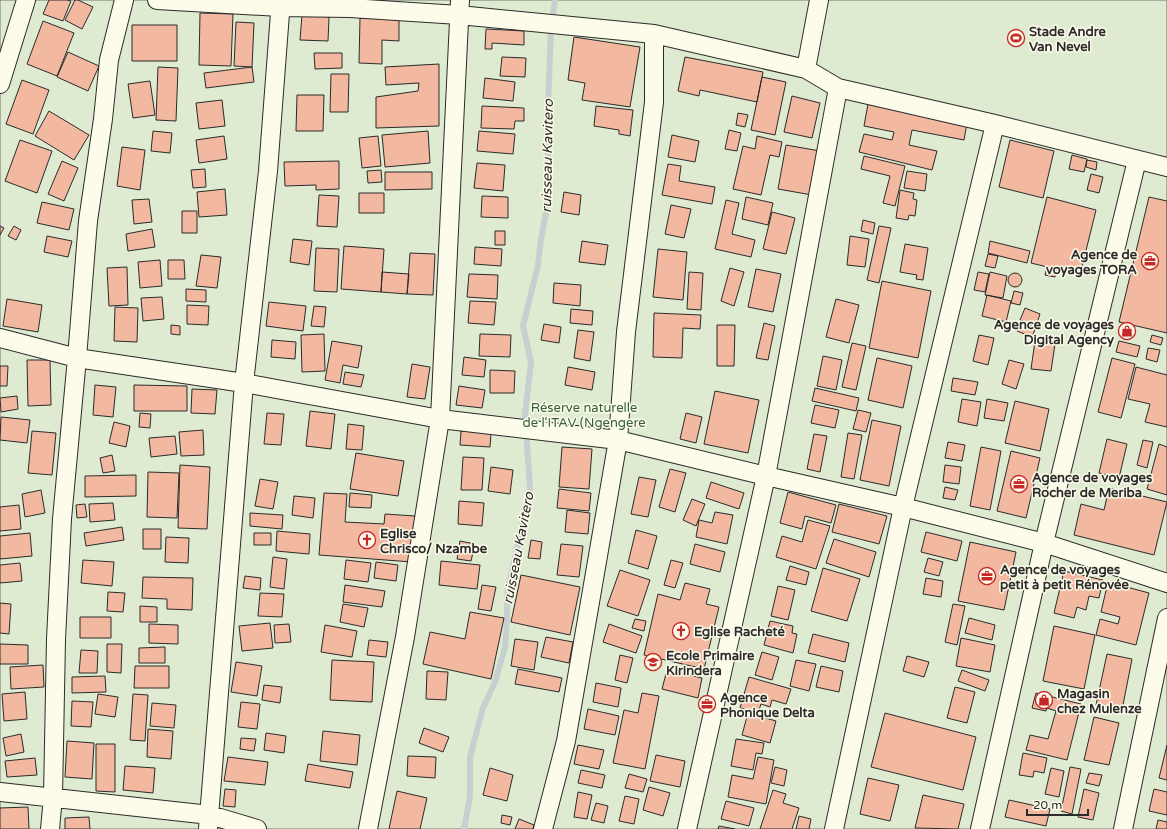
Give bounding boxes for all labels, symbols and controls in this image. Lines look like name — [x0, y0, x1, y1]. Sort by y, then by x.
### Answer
place label: Stade Andre Van Nevel — [1029, 24, 1106, 55]
sports icon: Stade Andre Van Nevel — [1006, 28, 1026, 48]
water label: ruisseau Kavitero — [538, 98, 557, 213]
place label: Agence de voyages TORA — [1046, 247, 1138, 278]
office icon: Agence de voyages TORA — [1140, 251, 1160, 271]
place label: Agence de voyages Digital Agency — [994, 317, 1114, 348]
shop icon: Agence de voyages Digital Agency — [1117, 321, 1137, 341]
park label: Réserve naturelle de l'ITAV (Ngengere — [522, 400, 646, 431]
place label: Agence de voyages Rocher de Meriba — [1032, 470, 1152, 501]
office icon: Agence de voyages Rocher de Meriba — [1009, 474, 1029, 494]
water label: ruisseau Kavitero — [499, 489, 538, 605]
place label: Eglise Chrisco/ Nzambe — [380, 526, 488, 557]
church icon: Eglise Chrisco/ Nzambe — [357, 530, 377, 550]
place label: Agence de voyages petit à petit Rénovée — [1000, 562, 1129, 593]
office icon: Agence de voyages petit à petit Rénovée — [977, 566, 997, 586]
church icon: Eglise Racheté — [671, 621, 691, 641]
place label: Eglise Racheté — [694, 624, 785, 640]
place label: Ecole Primaire Kirindera — [666, 648, 755, 679]
school or university icon: Ecole Primaire Kirindera — [643, 652, 663, 672]
place label: Magasin chez Mulenze — [1057, 686, 1142, 717]
place label: Agence Phonique Delta — [720, 690, 815, 721]
shop icon: Magasin chez Mulenze — [1034, 690, 1054, 710]
office icon: Agence Phonique Delta — [697, 694, 717, 714]
scale bar — [1027, 791, 1088, 817]
text: 20 m — [1033, 798, 1062, 812]

